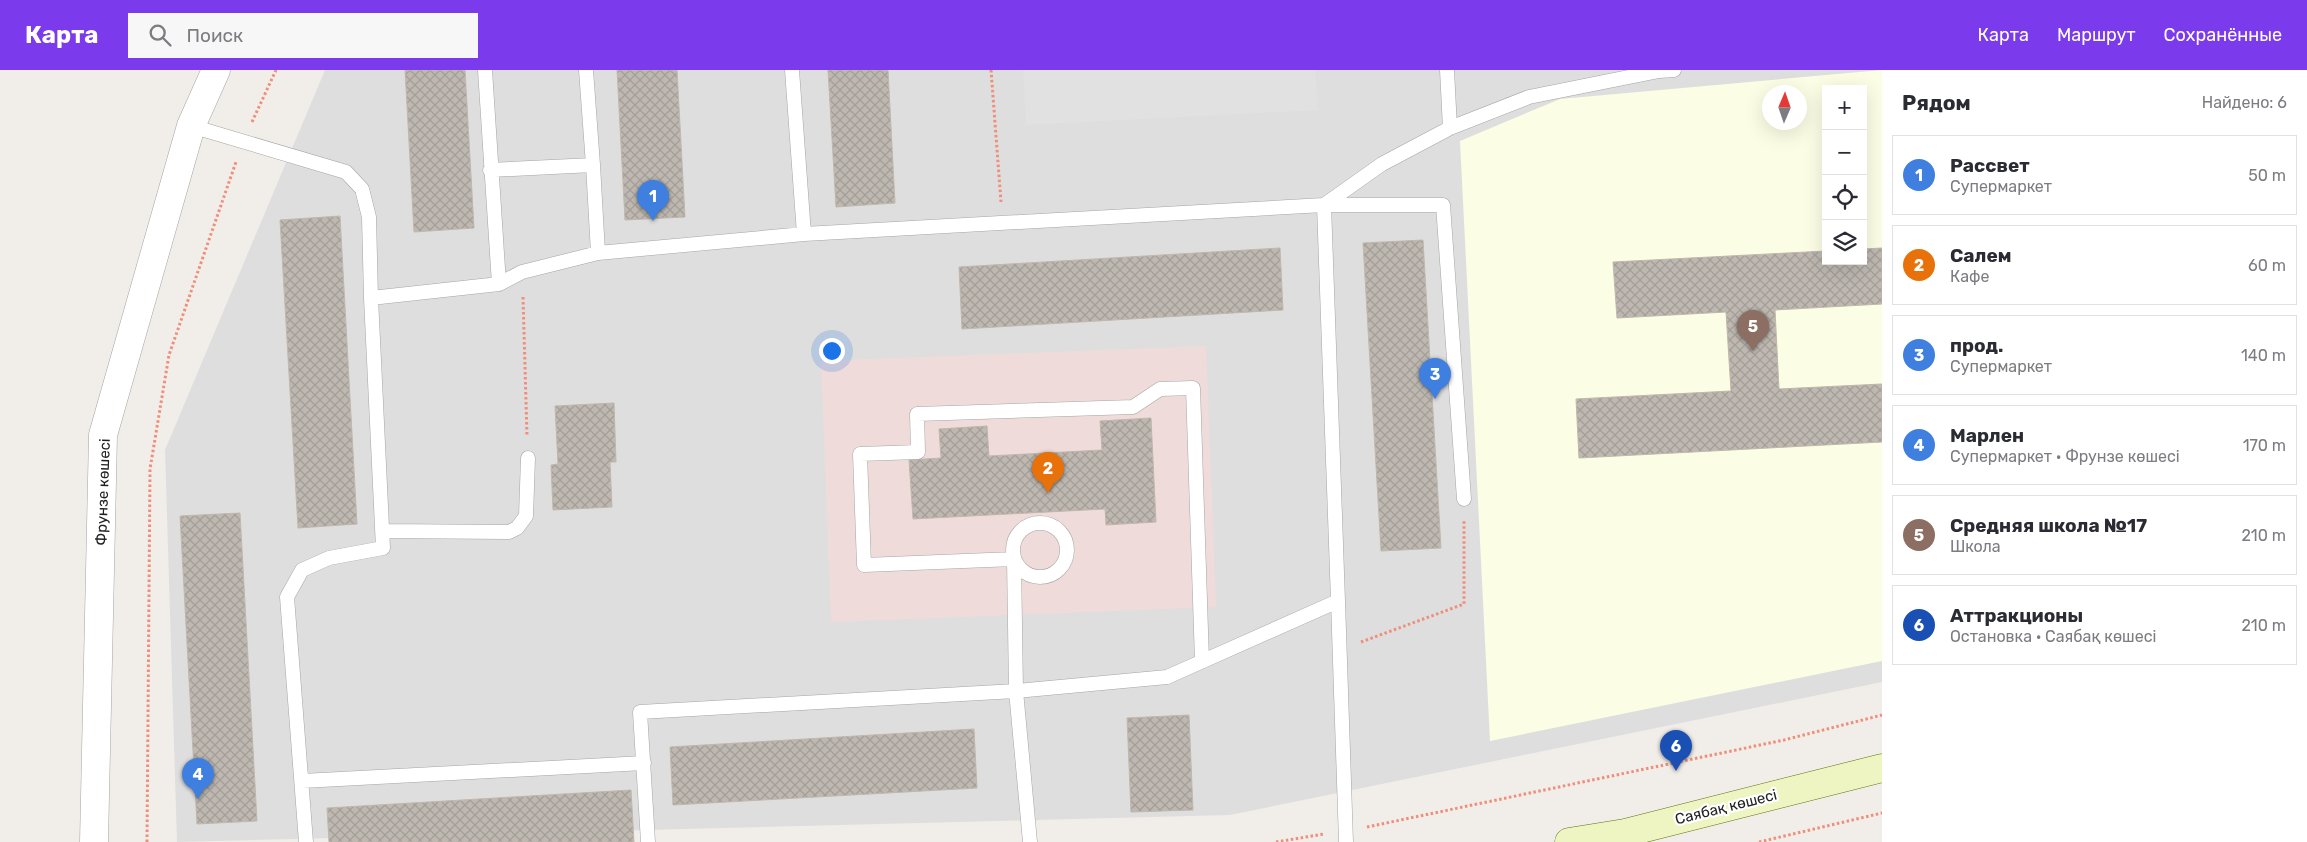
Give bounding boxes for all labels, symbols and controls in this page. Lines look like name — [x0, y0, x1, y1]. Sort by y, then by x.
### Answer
search box — [128, 13, 478, 58]
text: Карта — [25, 21, 98, 49]
icon: search — [146, 21, 174, 49]
text: Поиск — [186, 24, 243, 47]
text: Карта — [1978, 24, 2029, 46]
text: Маршрут — [2057, 24, 2136, 46]
text: Сохранённые — [2164, 24, 2282, 46]
north arrow — [1762, 85, 1807, 130]
map controls — [1822, 85, 1867, 265]
button: + — [1822, 85, 1867, 130]
text: Рядом — [1902, 90, 1971, 115]
text: Найдено: 6 — [2202, 93, 2287, 112]
button: − — [1822, 130, 1867, 175]
text: Рассвет — [1950, 154, 2030, 177]
text: 1 — [1915, 166, 1923, 185]
text: 50 m — [2248, 166, 2286, 185]
button: locate — [1822, 175, 1867, 220]
text: Супермаркет — [1950, 177, 2052, 196]
pin: 1 — [637, 180, 669, 221]
button: layers — [1822, 220, 1867, 265]
text: Салем — [1950, 244, 2011, 267]
text: 2 — [1914, 256, 1924, 275]
text: 60 m — [2248, 256, 2286, 275]
text: Кафе — [1950, 267, 1990, 286]
pin: 5 — [1737, 310, 1769, 351]
text: прод. — [1950, 334, 2003, 357]
your location — [819, 338, 845, 364]
text: 3 — [1914, 346, 1924, 365]
text: 140 m — [2241, 346, 2286, 365]
text: Супермаркет — [1950, 357, 2052, 376]
pin: 3 — [1419, 358, 1451, 399]
text: Марлен — [1950, 424, 2024, 447]
text: 4 — [1914, 436, 1924, 455]
text: 170 m — [2243, 436, 2286, 455]
street label: Фрунзе көшесі — [92, 438, 114, 546]
text: Супермаркет · Фрунзе көшесі — [1950, 447, 2180, 466]
pin: 2 — [1032, 452, 1064, 493]
text: Средняя школа №17 — [1950, 514, 2147, 537]
text: 5 — [1914, 526, 1924, 545]
text: 210 m — [2241, 526, 2286, 545]
text: Школа — [1950, 537, 2001, 556]
text: Аттракционы — [1950, 604, 2083, 627]
text: 6 — [1914, 616, 1924, 635]
text: 210 m — [2241, 616, 2286, 635]
text: Остановка · Саябақ көшесі — [1950, 627, 2156, 646]
pin: 6 — [1660, 730, 1692, 771]
pin: 4 — [182, 758, 214, 799]
street label: Саябақ көшесі — [1673, 786, 1779, 828]

